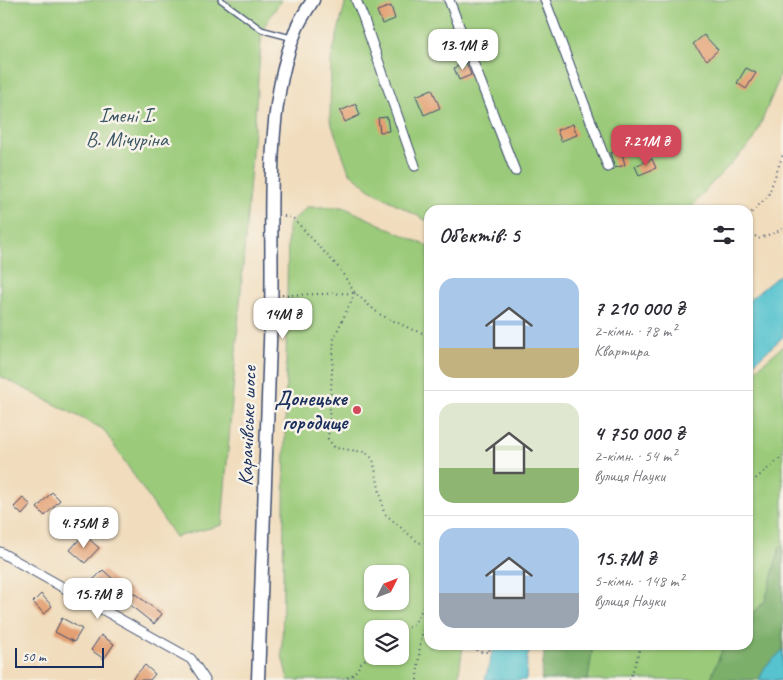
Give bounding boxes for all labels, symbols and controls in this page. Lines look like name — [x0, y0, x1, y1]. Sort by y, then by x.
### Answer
pin: 13.1M ₴ — [417, 28, 509, 71]
text: 13.1M ₴ — [439, 35, 487, 55]
park label: Імені І. В. Мічуріна — [86, 102, 170, 152]
pin: 7.21M ₴ — [600, 124, 692, 167]
text: 7.21M ₴ — [622, 131, 670, 151]
icon: filters — [710, 221, 738, 249]
text: Об’єктів: 5 — [439, 222, 520, 248]
text: 7 210 000 ₴ — [594, 295, 685, 321]
pin: 14M ₴ — [248, 298, 318, 340]
icon: home — [479, 298, 539, 358]
text: 14M ₴ — [264, 304, 302, 324]
text: 2-кімн. · 78 m² — [594, 321, 676, 341]
text: Квартира — [594, 341, 649, 361]
street label: Карачівське шосе — [232, 364, 262, 486]
place label: Донецьке городище — [275, 385, 349, 435]
marker: Донецьке городище — [351, 404, 363, 416]
text: 4 750 000 ₴ — [594, 420, 685, 446]
icon: home — [479, 423, 539, 483]
text: 2-кімн. · 54 m² — [594, 446, 676, 466]
text: вулиця Науки — [594, 466, 665, 486]
pin: 4.75M ₴ — [38, 506, 130, 549]
text: 4.75M ₴ — [60, 513, 108, 533]
text: 15.7M ₴ — [594, 545, 656, 571]
icon: home — [479, 548, 539, 608]
north arrow — [364, 565, 409, 610]
map controls — [364, 565, 409, 665]
text: 5-кімн. · 148 m² — [594, 571, 684, 591]
pin: 15.7M ₴ — [52, 578, 144, 620]
text: 15.7M ₴ — [74, 584, 122, 604]
text: вулиця Науки — [594, 591, 665, 611]
button: layers — [364, 620, 409, 665]
scale bar — [15, 645, 104, 668]
text: 50 m — [22, 648, 46, 665]

